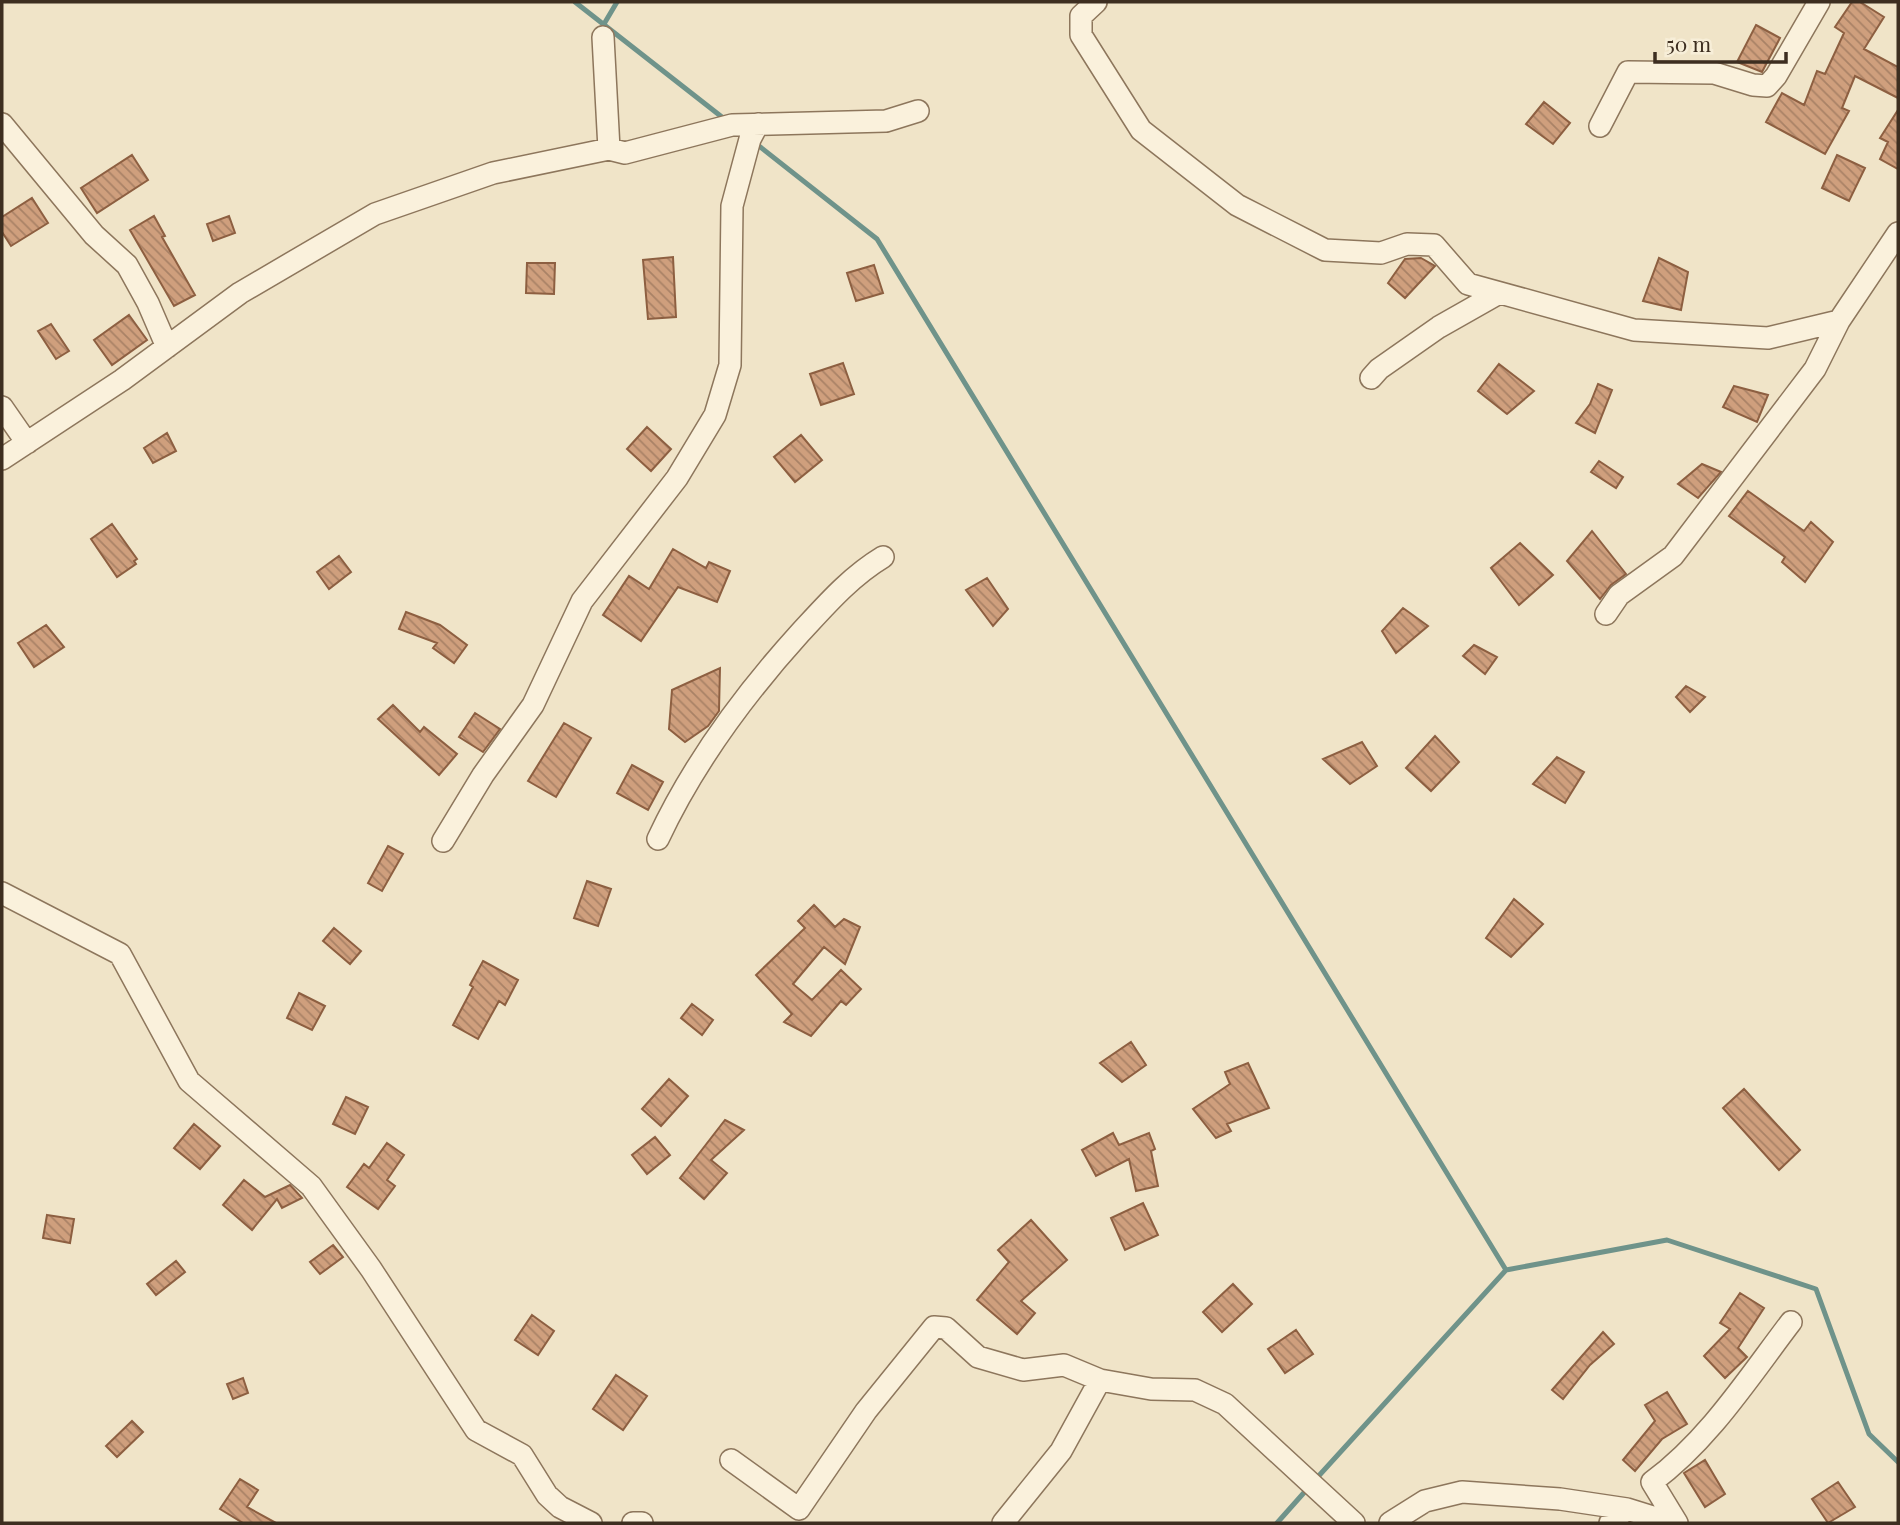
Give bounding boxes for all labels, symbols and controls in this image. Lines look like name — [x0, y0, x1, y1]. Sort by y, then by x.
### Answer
scale bar — [1655, 21, 1786, 65]
text: 50 m — [1666, 29, 1712, 57]

